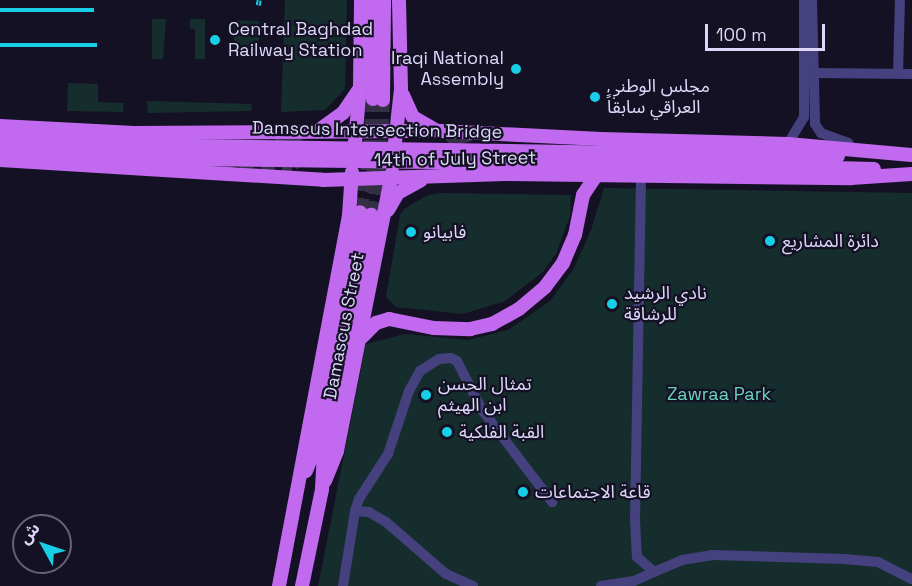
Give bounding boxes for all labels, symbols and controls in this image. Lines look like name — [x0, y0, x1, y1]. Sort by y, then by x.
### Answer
scale bar — [708, 12, 828, 50]
place label: Central Baghdad Railway Station — [228, 19, 373, 62]
text: 100 m — [716, 23, 767, 46]
marker: Central Baghdad Railway Station — [206, 31, 224, 49]
place label: Iraqi National Assembly — [391, 48, 504, 90]
marker: Iraqi National Assembly — [509, 62, 523, 76]
place label: مجلس الوطني العراقي سابقاً — [607, 76, 710, 118]
marker: مجلس الوطني العراقي سابقاً — [588, 90, 602, 104]
street label: Damscus Intersection Bridge — [252, 117, 502, 143]
street label: 14th of July Street — [374, 147, 536, 171]
place label: فابيانو — [423, 221, 466, 243]
marker: فابيانو — [404, 225, 418, 239]
place label: دائرة المشاريع — [782, 230, 879, 252]
marker: دائرة المشاريع — [763, 234, 777, 248]
street label: Damascus Street — [319, 251, 369, 401]
place label: نادي الرشيد للرشاقة — [624, 283, 707, 326]
marker: نادي الرشيد للرشاقة — [605, 297, 619, 311]
place label: تمثال الحسن ابن الهيثم — [438, 374, 532, 416]
park label: Zawraa Park — [667, 383, 771, 405]
marker: تمثال الحسن ابن الهيثم — [419, 388, 433, 402]
place label: القبة الفلكية — [459, 421, 544, 443]
marker: القبة الفلكية — [440, 425, 454, 439]
place label: قاعة الاجتماعات — [535, 481, 651, 503]
marker: قاعة الاجتماعات — [516, 485, 530, 499]
north arrow — [12, 514, 72, 574]
text: ش — [14, 518, 44, 549]

